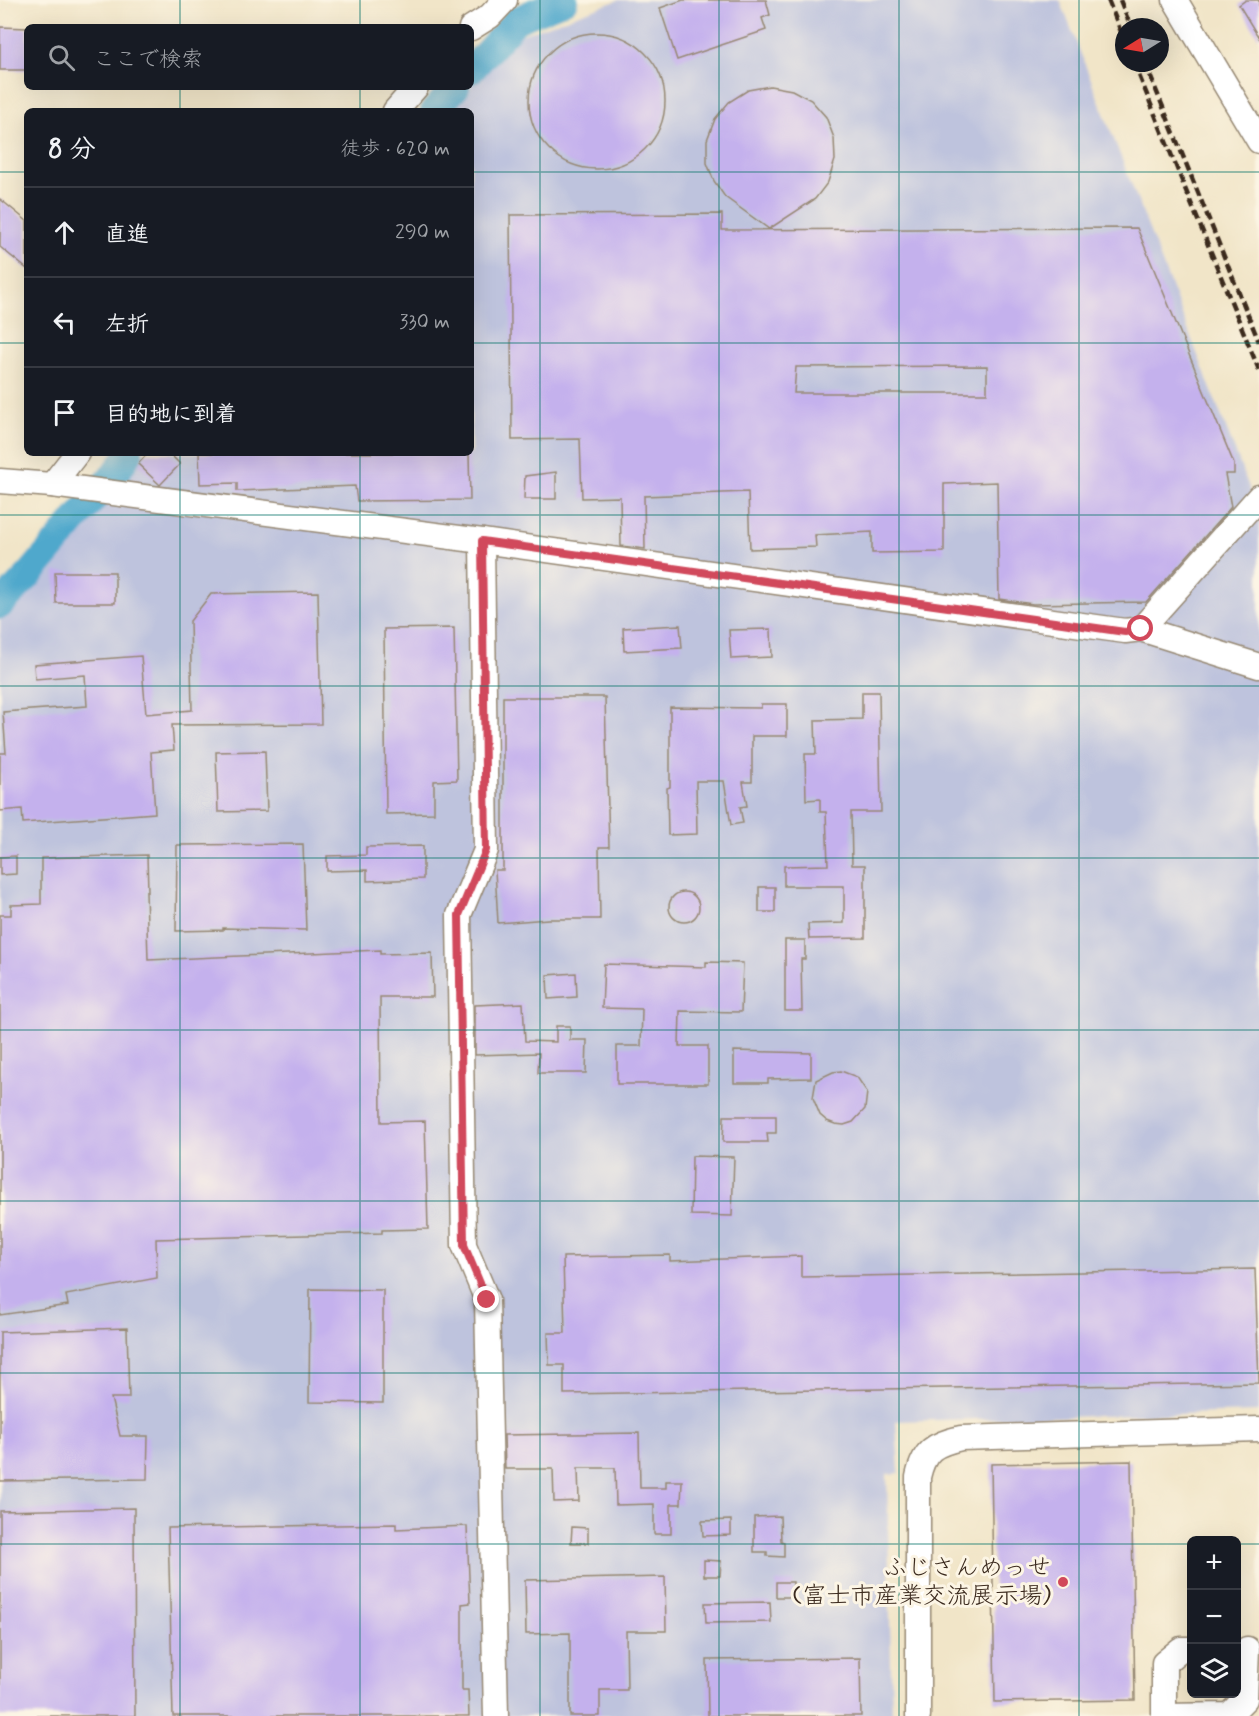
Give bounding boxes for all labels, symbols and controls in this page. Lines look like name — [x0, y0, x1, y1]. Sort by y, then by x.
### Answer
north arrow — [1115, 18, 1169, 72]
search box — [24, 24, 474, 90]
icon: search — [45, 41, 78, 74]
text: ここで検索 — [93, 46, 203, 74]
text: 8 分 — [48, 133, 96, 167]
text: 徒歩 · 620 m — [340, 136, 450, 163]
icon: ahead — [48, 216, 81, 249]
text: 290 m — [395, 219, 450, 246]
text: 直進 — [105, 221, 149, 249]
icon: left — [48, 306, 81, 339]
text: 330 m — [399, 309, 450, 336]
text: 左折 — [105, 311, 149, 339]
icon: arrive — [48, 396, 81, 429]
text: 目的地に到着 — [105, 401, 237, 429]
route start — [1127, 615, 1153, 641]
route end — [473, 1286, 499, 1312]
map controls — [1187, 1536, 1241, 1698]
button: + — [1187, 1536, 1241, 1590]
place label: ふじさんめっせ (富士市産業交流展示場) — [792, 1553, 1051, 1612]
marker: ふじさんめっせ (富士市産業交流展示場) — [1056, 1575, 1070, 1589]
button: − — [1187, 1590, 1241, 1644]
button: layers — [1187, 1644, 1241, 1698]

